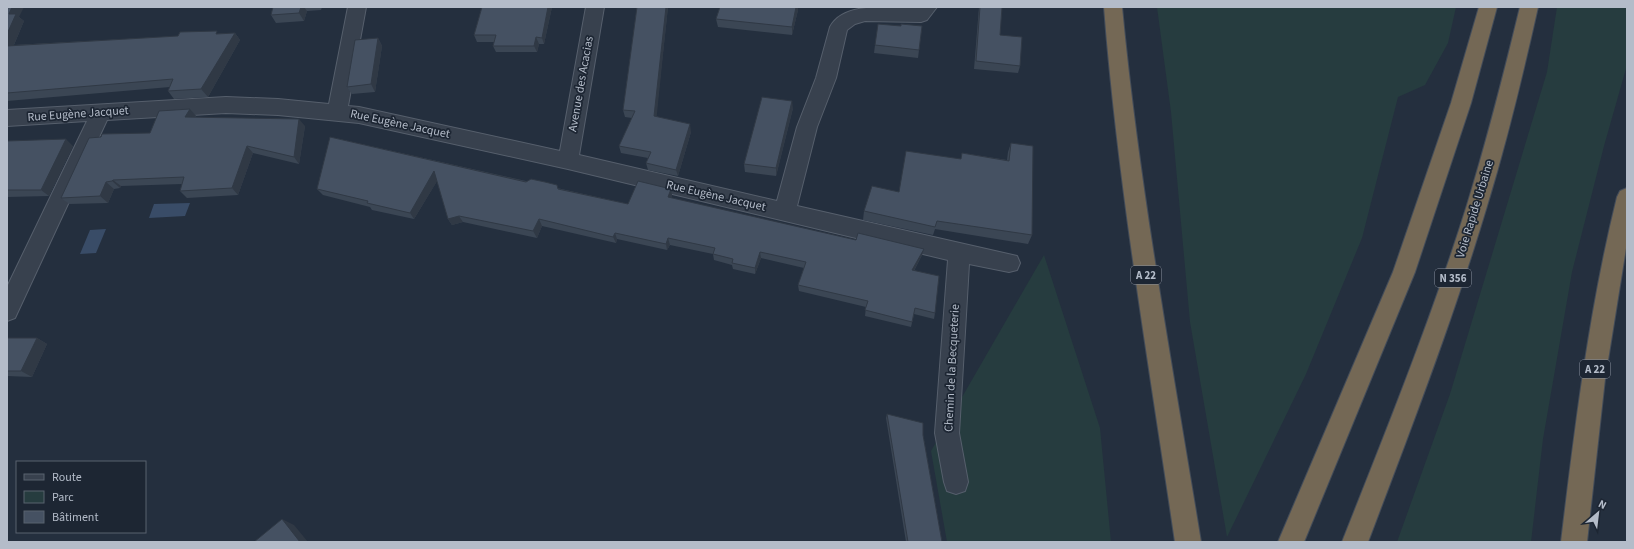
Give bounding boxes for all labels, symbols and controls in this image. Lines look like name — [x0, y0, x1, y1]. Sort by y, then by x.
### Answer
street label: Avenue des Acacias — [564, 35, 598, 133]
street label: Rue Eugène Jacquet — [27, 102, 129, 126]
street label: Rue Eugène Jacquet — [349, 105, 451, 143]
street label: Voie Rapide Urbaine — [1452, 158, 1498, 260]
street label: Rue Eugène Jacquet — [665, 176, 767, 216]
road number: A 22 — [1131, 266, 1161, 284]
road number: N 356 — [1435, 269, 1471, 287]
street label: Chemin de la Becqueterie — [940, 304, 964, 432]
road number: A 22 — [1580, 360, 1610, 378]
legend — [16, 461, 146, 533]
text: Route — [52, 469, 82, 486]
text: Parc — [52, 489, 74, 506]
north arrow — [1578, 493, 1618, 533]
text: N — [1596, 496, 1609, 513]
text: Bâtiment — [52, 509, 98, 526]

